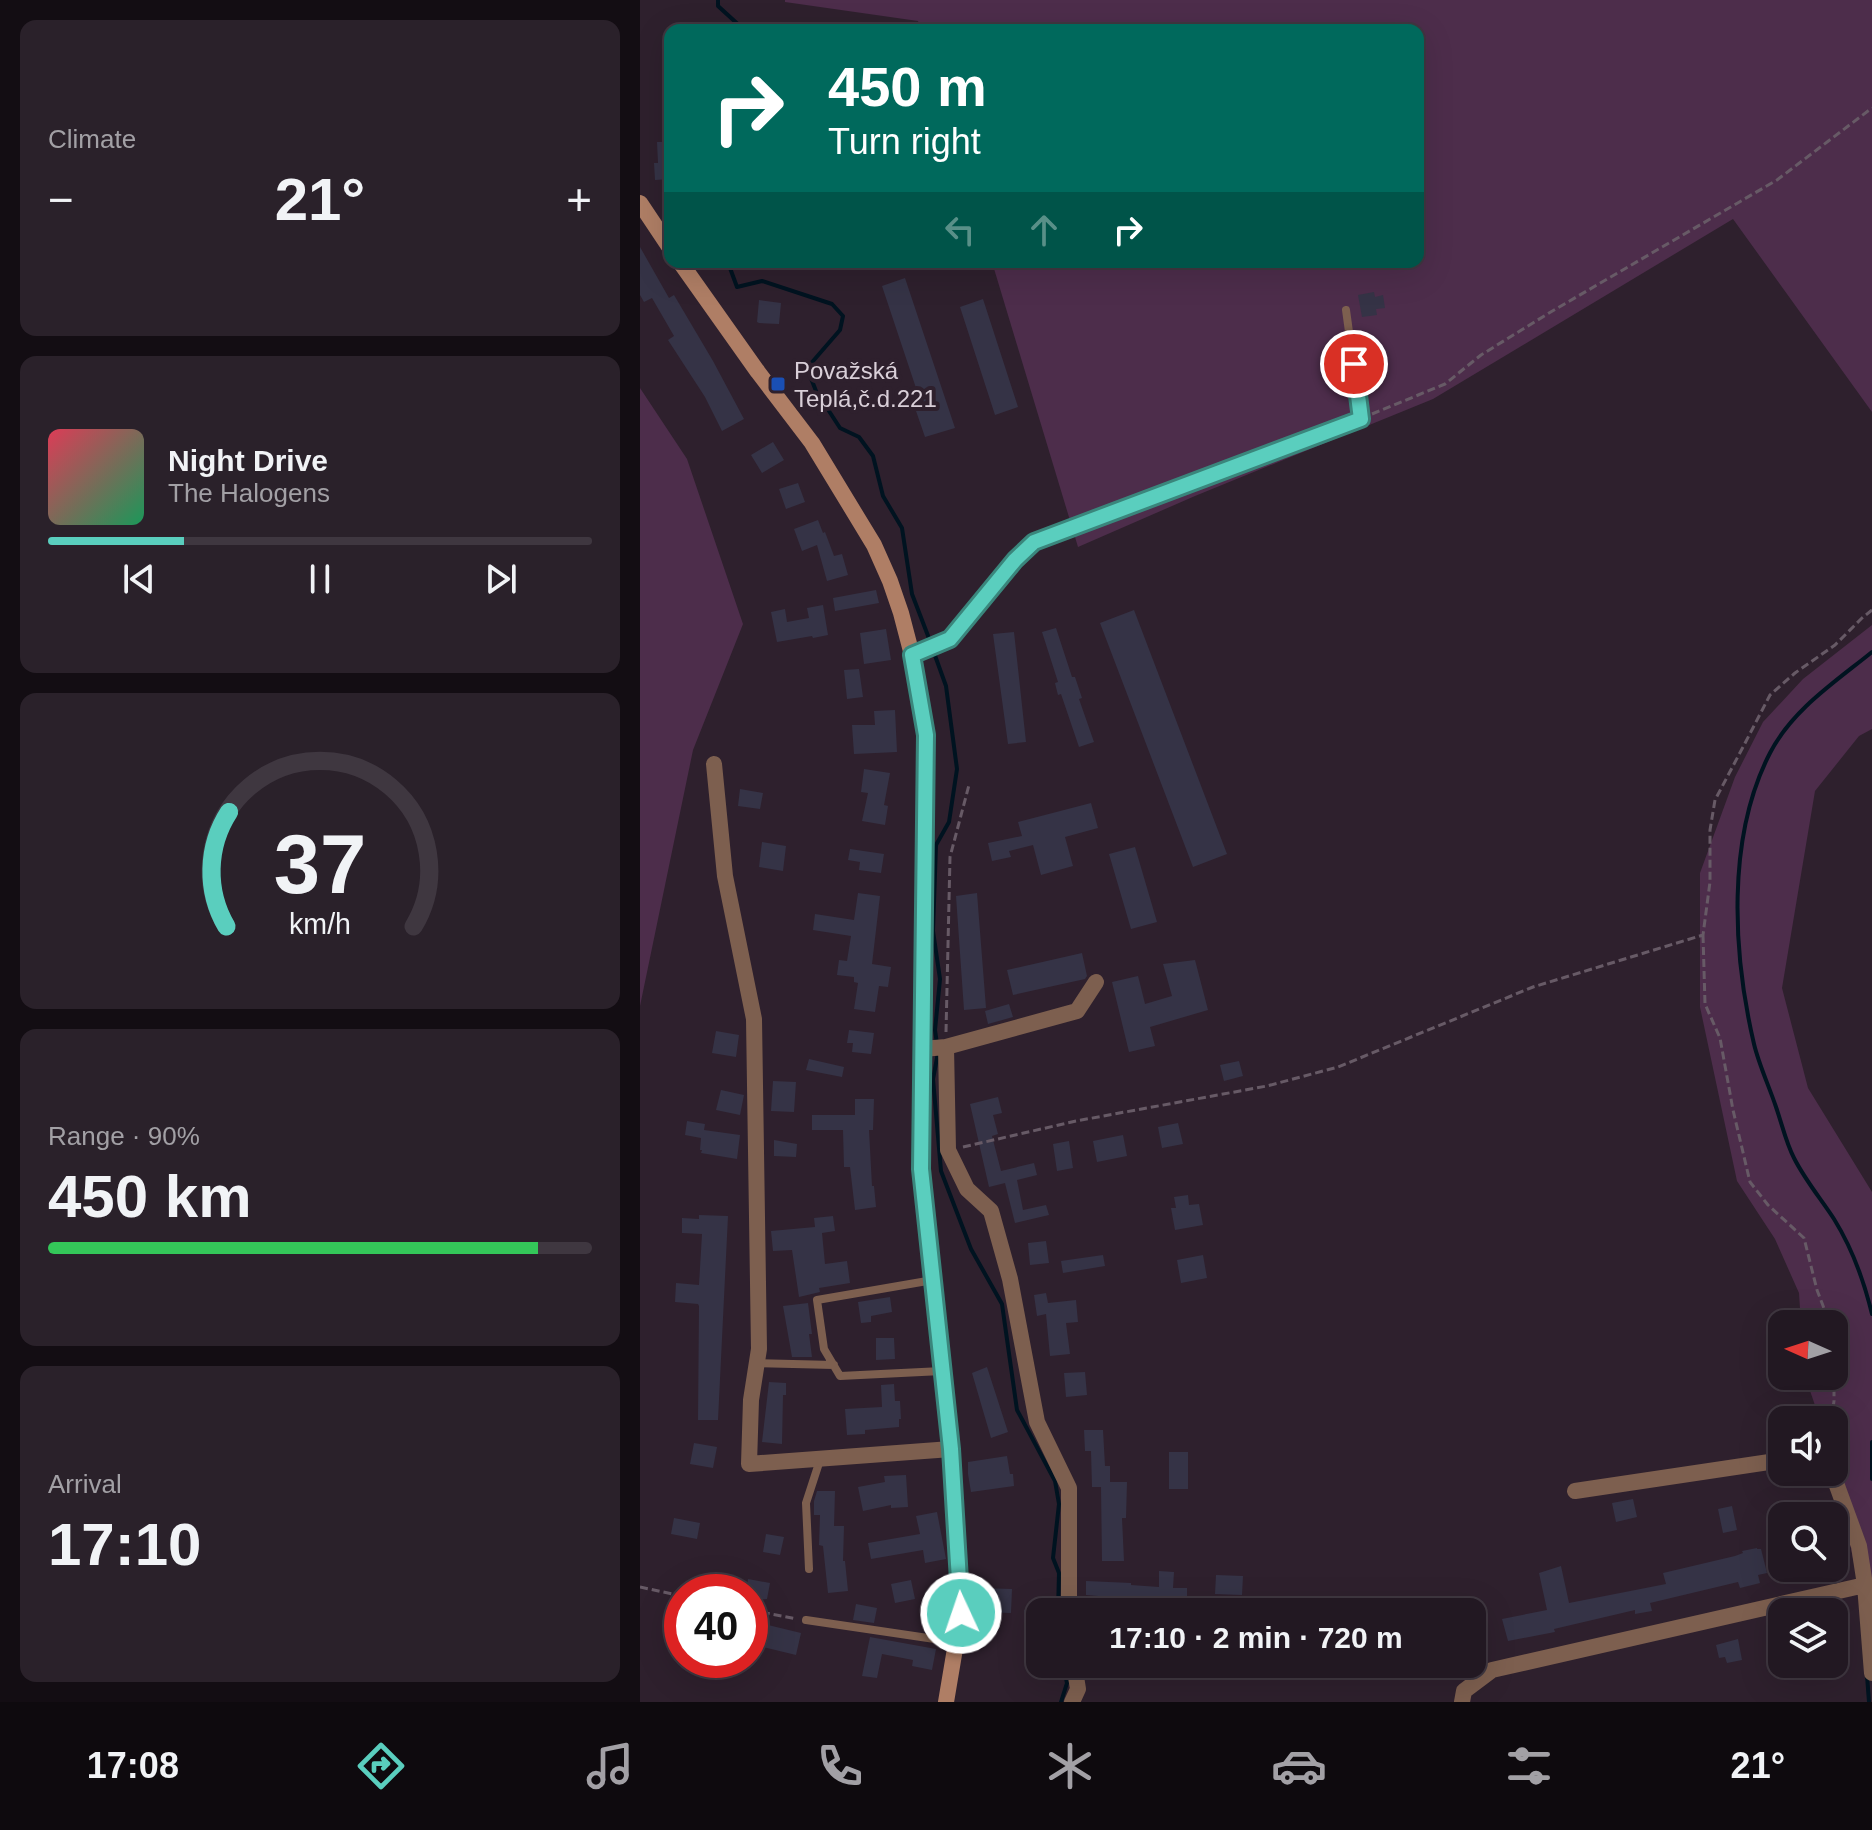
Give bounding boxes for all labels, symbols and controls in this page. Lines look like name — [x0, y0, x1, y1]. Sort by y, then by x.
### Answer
text: 450 m — [828, 55, 987, 118]
icon: right — [696, 56, 800, 160]
text: Turn right — [828, 121, 981, 162]
text: Climate — [48, 124, 136, 154]
text: 21° — [275, 166, 365, 233]
text: − — [48, 175, 74, 224]
text: + — [566, 175, 592, 224]
icon: left — [938, 208, 982, 252]
icon: ahead — [1022, 208, 1066, 252]
icon: right — [1106, 208, 1150, 252]
pin — [1320, 330, 1388, 398]
icon: arrive — [1332, 342, 1376, 386]
place label: Považská Teplá,č.d.221 — [794, 357, 937, 412]
marker: Považská Teplá,č.d.221 — [769, 375, 787, 393]
text: Night Drive — [168, 444, 328, 477]
text: The Halogens — [168, 478, 330, 508]
icon: previous — [117, 557, 161, 601]
icon: pause — [298, 557, 342, 601]
icon: next — [479, 557, 523, 601]
text: 37 — [274, 818, 366, 911]
text: km/h — [289, 908, 351, 940]
text: Range · 90% — [48, 1121, 200, 1151]
text: 450 km — [48, 1163, 252, 1230]
north arrow — [1768, 1310, 1848, 1390]
map controls — [1768, 1310, 1848, 1678]
button: sound — [1768, 1406, 1848, 1486]
text: Arrival — [48, 1469, 122, 1499]
button: search — [1768, 1502, 1848, 1582]
text: 17:10 — [48, 1511, 201, 1578]
position arrow — [919, 1571, 1003, 1655]
speed limit sign: 40 — [664, 1574, 768, 1678]
button: layers — [1768, 1598, 1848, 1678]
text: 17:10 · 2 min · 720 m — [1109, 1621, 1403, 1654]
icon: directions — [353, 1738, 409, 1794]
icon: music — [582, 1738, 638, 1794]
icon: phone — [812, 1738, 868, 1794]
icon: climate — [1042, 1738, 1098, 1794]
icon: car — [1271, 1738, 1327, 1794]
icon: filters — [1501, 1738, 1557, 1794]
text: 17:08 — [87, 1745, 179, 1786]
text: 21° — [1731, 1745, 1785, 1786]

